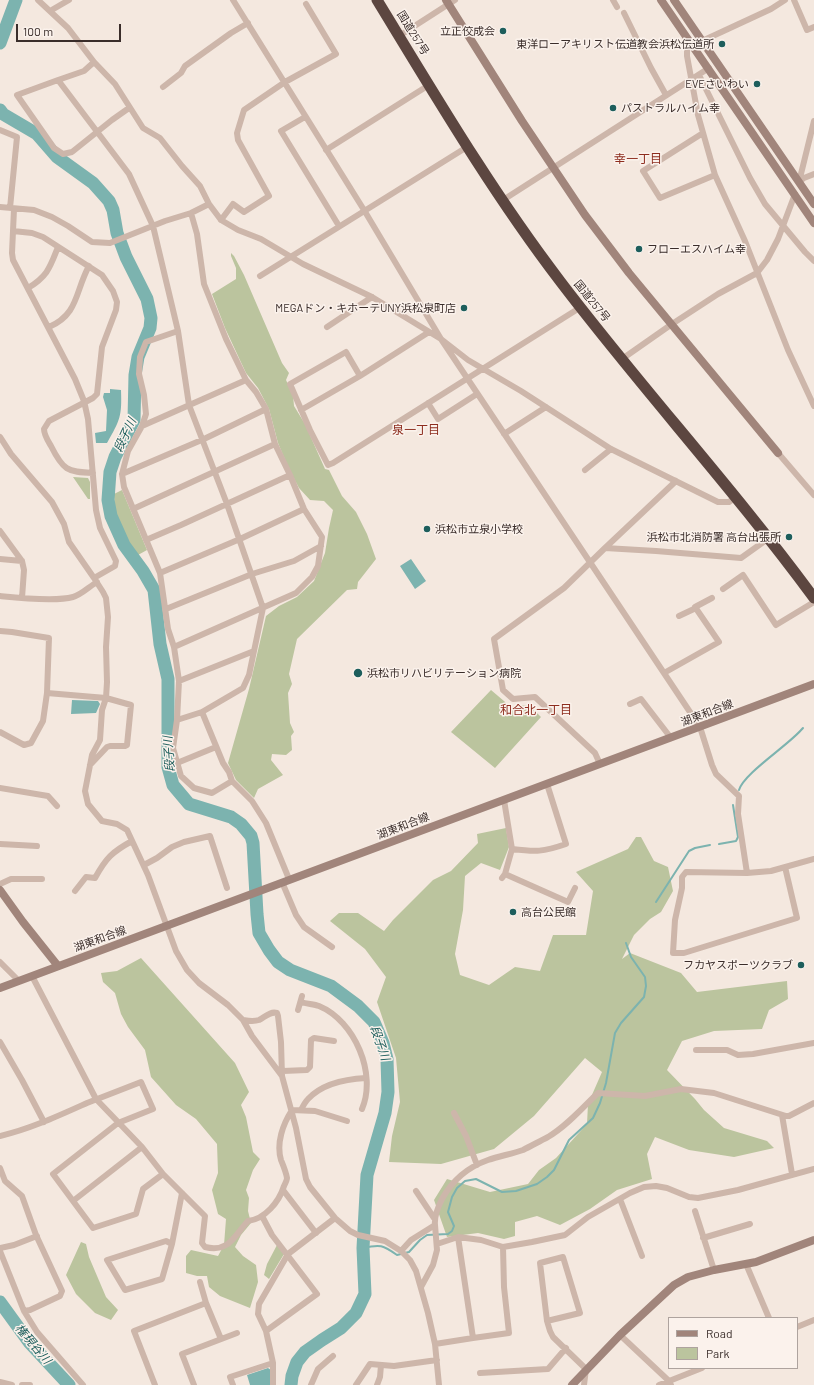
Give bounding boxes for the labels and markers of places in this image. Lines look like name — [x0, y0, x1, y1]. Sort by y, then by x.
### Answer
place label: 立正佼成会 — [440, 24, 495, 38]
marker: 立正佼成会 — [498, 26, 508, 36]
place label: 東洋ローアキリスト伝道教会浜松伝道所 — [516, 37, 714, 51]
marker: 東洋ローアキリスト伝道教会浜松伝道所 — [717, 39, 727, 49]
place label: EVEさいわい — [685, 77, 749, 91]
marker: EVEさいわい — [752, 79, 762, 89]
place label: パストラルハイム幸 — [621, 101, 720, 115]
marker: パストラルハイム幸 — [608, 103, 618, 113]
place label: フローエスハイム幸 — [647, 242, 746, 256]
marker: フローエスハイム幸 — [634, 244, 644, 254]
place label: MEGAドン・キホーテUNY浜松泉町店 — [275, 301, 456, 315]
marker: MEGAドン・キホーテUNY浜松泉町店 — [459, 303, 469, 313]
place label: 浜松市立泉小学校 — [435, 522, 523, 536]
marker: 浜松市立泉小学校 — [422, 524, 432, 534]
place label: 浜松市北消防署 高台出張所 — [647, 530, 781, 544]
marker: 浜松市北消防署 高台出張所 — [784, 532, 794, 542]
place label: 浜松市リハビリテーション病院 — [367, 666, 521, 680]
marker: 浜松市リハビリテーション病院 — [352, 667, 364, 679]
place label: 高台公民館 — [521, 905, 576, 919]
marker: 高台公民館 — [508, 907, 518, 917]
place label: フカヤスポーツクラブ — [683, 958, 793, 972]
marker: フカヤスポーツクラブ — [796, 960, 806, 970]

